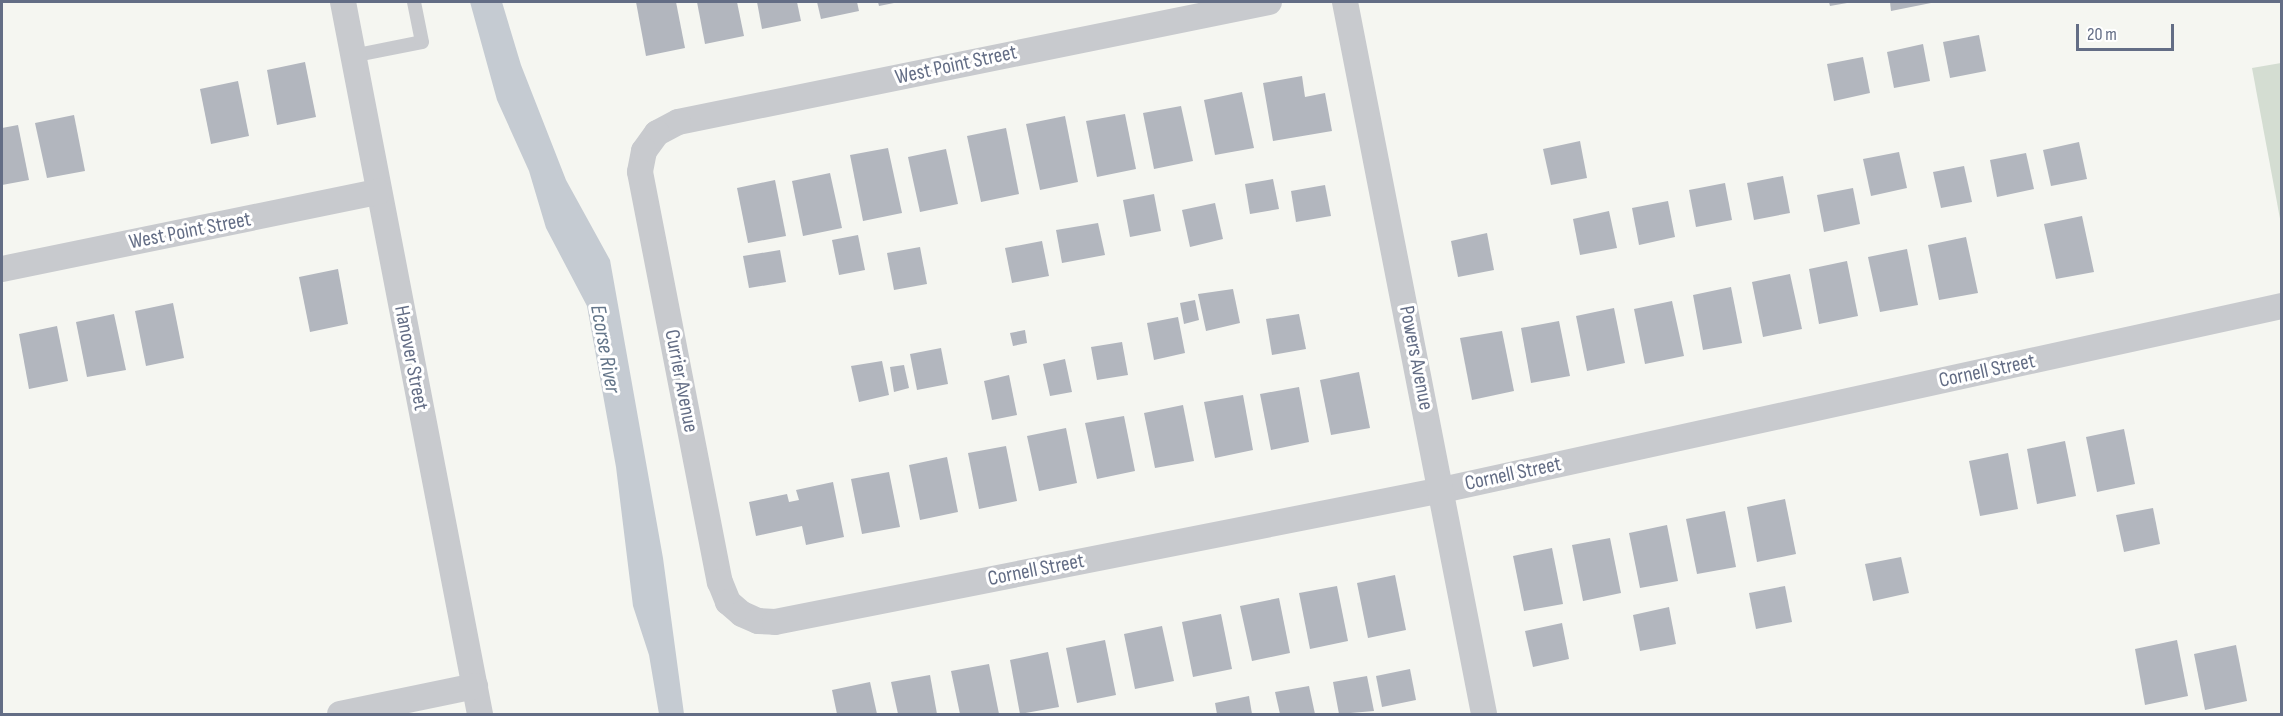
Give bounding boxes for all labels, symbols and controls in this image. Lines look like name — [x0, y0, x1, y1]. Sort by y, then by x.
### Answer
scale bar — [2079, 12, 2176, 50]
text: 20 m — [2087, 24, 2117, 45]
street label: West Point Street — [893, 40, 1019, 90]
street label: West Point Street — [127, 207, 253, 255]
street label: Hanover Street — [388, 303, 434, 413]
water label: Ecorse River — [584, 303, 626, 395]
street label: Powers Avenue — [1394, 304, 1438, 412]
street label: Currier Avenue — [659, 328, 703, 434]
street label: Cornell Street — [1937, 349, 2037, 393]
street label: Cornell Street — [1463, 452, 1563, 496]
street label: Cornell Street — [986, 548, 1086, 592]

